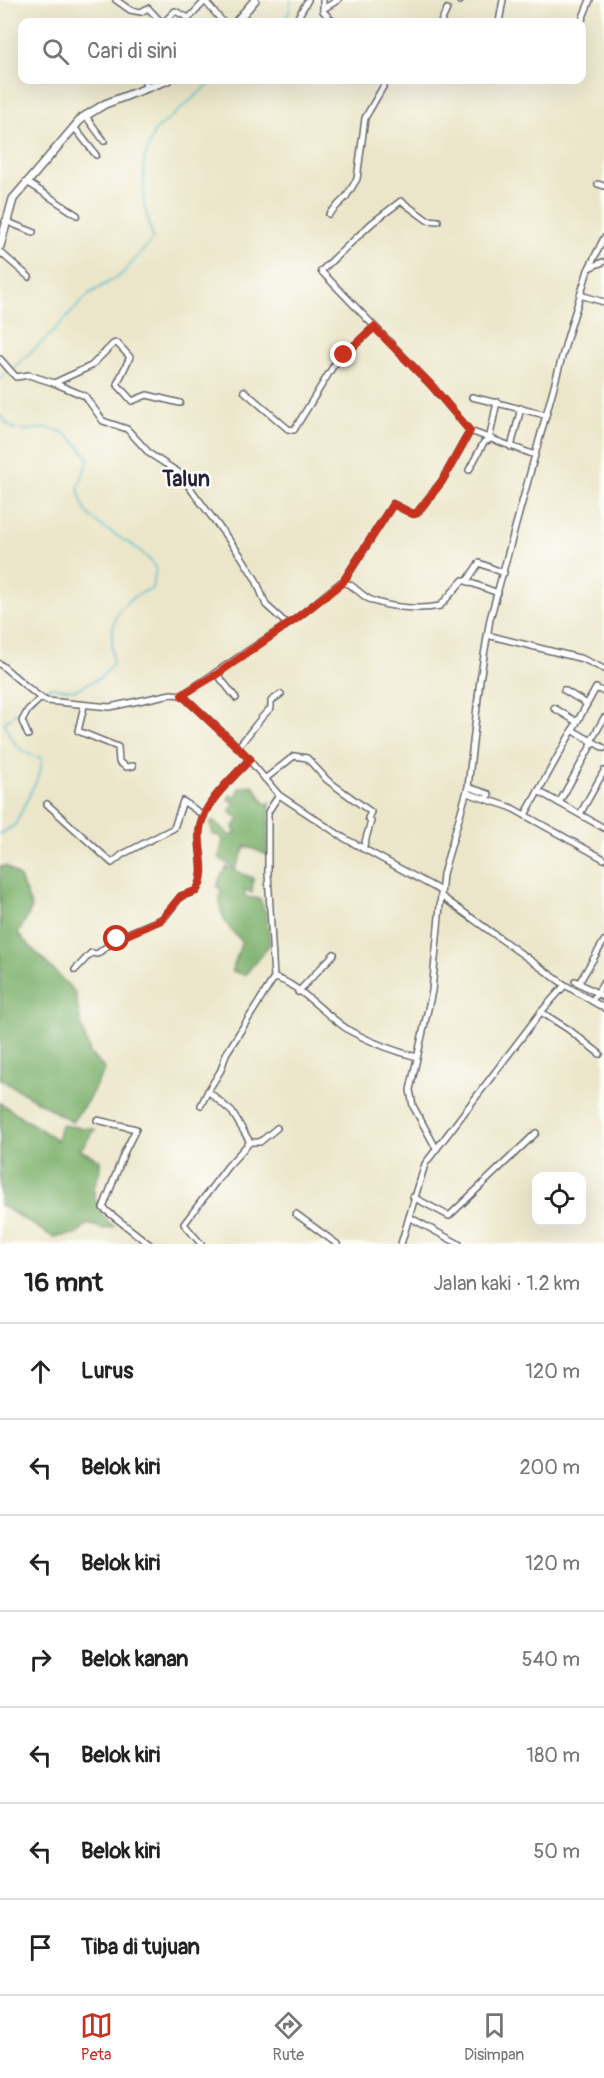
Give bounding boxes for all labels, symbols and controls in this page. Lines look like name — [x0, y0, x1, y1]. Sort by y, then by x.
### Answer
search box — [18, 18, 586, 84]
icon: search — [39, 35, 72, 68]
text: Cari di sini — [87, 37, 177, 65]
route end — [330, 341, 356, 367]
district label: Talun — [161, 466, 210, 493]
route start — [103, 925, 129, 951]
map controls — [532, 1172, 586, 1226]
button: locate — [532, 1172, 586, 1226]
text: 16 mnt — [24, 1267, 103, 1299]
text: Jalan kaki · 1.2 km — [434, 1271, 580, 1296]
icon: ahead — [24, 1355, 57, 1388]
text: Lurus — [81, 1357, 133, 1385]
text: 120 m — [525, 1359, 580, 1384]
icon: left — [24, 1451, 57, 1484]
text: Belok kiri — [81, 1453, 160, 1481]
text: 200 m — [519, 1455, 580, 1480]
icon: left — [24, 1547, 57, 1580]
text: Belok kiri — [81, 1549, 160, 1577]
text: 120 m — [525, 1551, 580, 1576]
icon: right — [24, 1643, 57, 1676]
text: Belok kanan — [81, 1645, 189, 1673]
text: 540 m — [522, 1647, 580, 1672]
icon: left — [24, 1739, 57, 1772]
text: Belok kiri — [81, 1741, 160, 1769]
text: 180 m — [526, 1743, 580, 1768]
icon: left — [24, 1835, 57, 1868]
text: Belok kiri — [81, 1837, 160, 1865]
text: 50 m — [533, 1839, 580, 1864]
icon: arrive — [24, 1931, 57, 1964]
text: Tiba di tujuan — [81, 1933, 200, 1961]
tab: Peta — [80, 2009, 113, 2065]
tab: Rute — [272, 2009, 305, 2065]
tab: Disimpan — [464, 2009, 524, 2065]

